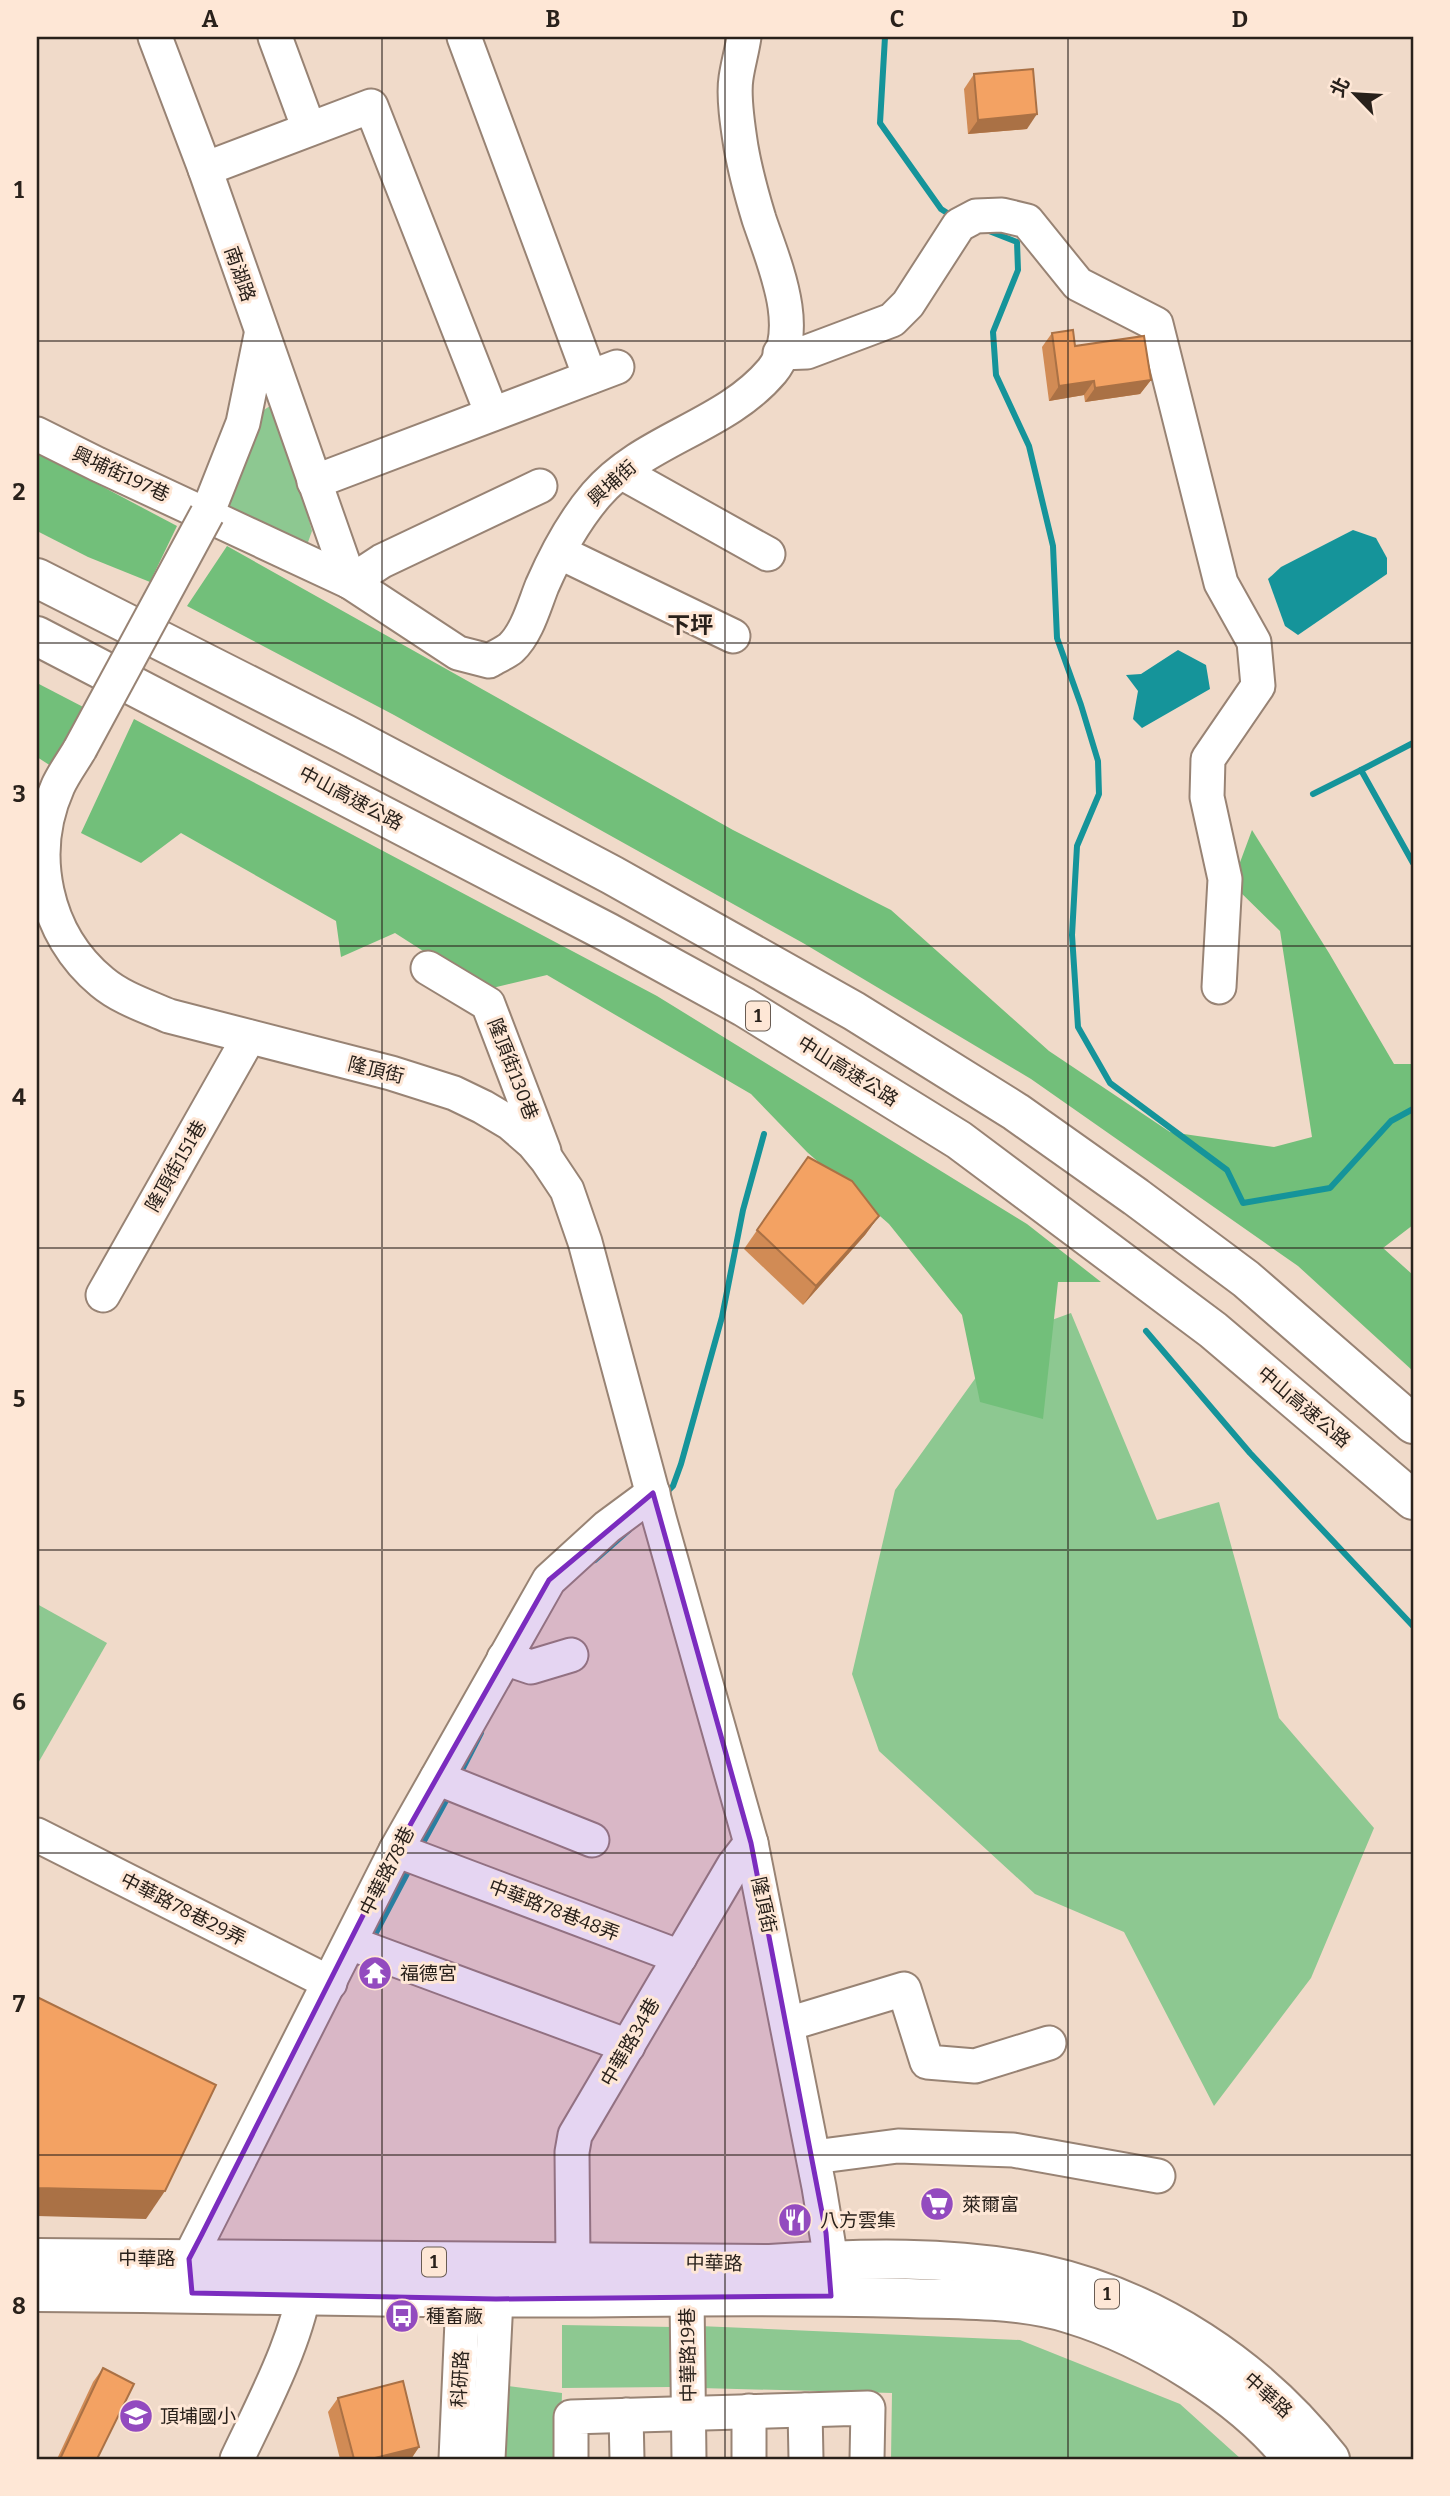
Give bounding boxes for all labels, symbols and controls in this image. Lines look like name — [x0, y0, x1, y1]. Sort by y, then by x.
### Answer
text: A — [202, 5, 219, 33]
text: B — [546, 5, 560, 33]
text: C — [890, 5, 904, 33]
text: D — [1232, 5, 1248, 33]
north arrow — [1320, 60, 1390, 130]
text: 北 — [1326, 74, 1354, 101]
text: 1 — [14, 176, 24, 204]
street label: 南湖路 — [220, 243, 260, 305]
street label: 興埔街197巷 — [69, 442, 173, 506]
street label: 興埔街 — [583, 455, 641, 511]
text: 2 — [13, 478, 26, 506]
district label: 下坪 — [667, 611, 713, 639]
street label: 中山高速公路 — [295, 761, 407, 835]
text: 3 — [12, 780, 26, 808]
road number: 1 — [746, 1001, 770, 1030]
street label: 隆頂街130巷 — [483, 1015, 543, 1123]
street label: 中山高速公路 — [794, 1031, 902, 1111]
street label: 隆頂街 — [346, 1052, 406, 1088]
text: 4 — [12, 1083, 26, 1111]
street label: 隆頂街151巷 — [141, 1116, 211, 1216]
street label: 中山高速公路 — [1253, 1362, 1355, 1452]
text: 5 — [13, 1385, 25, 1413]
text: 6 — [12, 1688, 26, 1716]
street label: 中華路78巷 — [355, 1823, 419, 1919]
street label: 中華路78巷29弄 — [117, 1868, 249, 1950]
street label: 中華路78巷48弄 — [485, 1875, 623, 1945]
street label: 隆頂街 — [747, 1875, 781, 1935]
temple icon: 福德宮 — [356, 1954, 394, 1992]
place label: 福德宮 — [400, 1962, 457, 1985]
text: 7 — [13, 1990, 26, 2018]
street label: 中華路34巷 — [596, 1994, 664, 2090]
supermarket icon: 萊爾富 — [918, 2185, 956, 2223]
place label: 萊爾富 — [962, 2193, 1019, 2216]
restaurant icon: 八方雲集 — [776, 2201, 814, 2239]
place label: 八方雲集 — [820, 2209, 896, 2232]
street label: 中華路 — [118, 2247, 176, 2270]
road number: 1 — [422, 2248, 446, 2276]
street label: 中華路 — [685, 2251, 743, 2275]
road number: 1 — [1095, 2280, 1119, 2308]
text: 8 — [12, 2292, 26, 2320]
bus stop icon: 種畜廠 — [383, 2297, 421, 2335]
place label: 種畜廠 — [426, 2305, 483, 2328]
street label: 中華路19巷 — [676, 2307, 700, 2403]
street label: 科研路 — [447, 2350, 473, 2408]
street label: 中華路 — [1239, 2367, 1297, 2423]
school or university icon: 頂埔國小 — [117, 2397, 155, 2435]
place label: 頂埔國小 — [160, 2405, 236, 2428]

